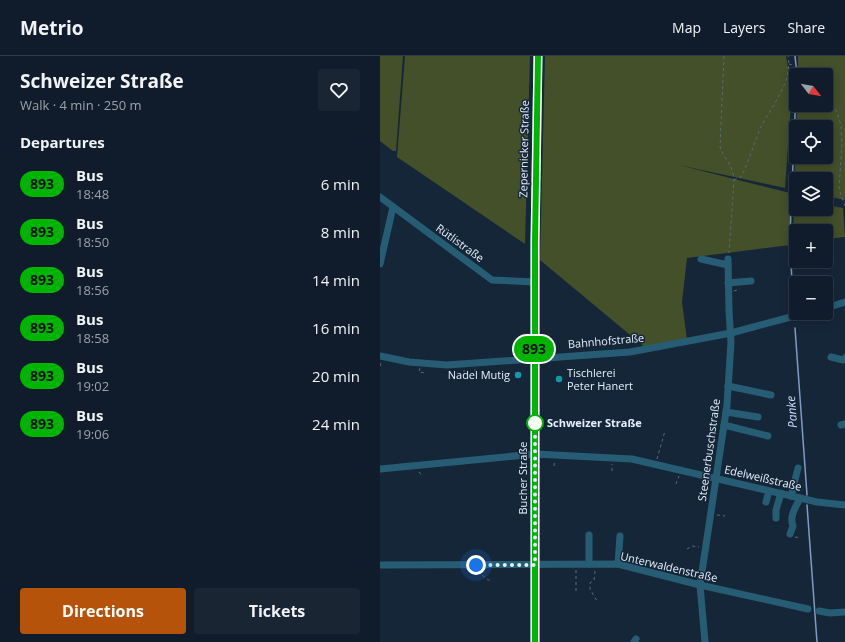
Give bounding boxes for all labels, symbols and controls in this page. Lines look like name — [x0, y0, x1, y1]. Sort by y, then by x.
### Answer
text: Metrio — [20, 15, 84, 41]
text: Map — [672, 18, 701, 37]
text: Layers — [723, 18, 765, 37]
text: Share — [787, 18, 825, 37]
text: Schweizer Straße — [20, 68, 184, 94]
north arrow — [789, 68, 833, 112]
map controls — [789, 68, 833, 320]
button: heart — [318, 69, 360, 111]
text: Walk · 4 min · 250 m — [20, 96, 142, 114]
street label: Zepernicker Straße — [515, 100, 532, 198]
button: locate — [789, 120, 833, 164]
text: Departures — [20, 132, 105, 152]
text: Bus — [76, 165, 103, 185]
button: layers — [789, 172, 833, 216]
text: 893 — [30, 174, 54, 193]
text: 6 min — [321, 174, 360, 194]
text: 18:48 — [76, 185, 109, 203]
text: Bus — [76, 213, 103, 233]
street label: Rütlistraße — [433, 220, 487, 265]
text: 893 — [30, 222, 54, 241]
text: 8 min — [321, 222, 360, 242]
button: + — [789, 224, 833, 268]
text: 18:50 — [76, 233, 109, 251]
text: Bus — [76, 261, 103, 281]
text: 893 — [30, 270, 54, 289]
text: 14 min — [312, 270, 360, 290]
button: − — [789, 276, 833, 320]
text: 18:56 — [76, 281, 109, 299]
text: Bus — [76, 309, 103, 329]
text: 893 — [30, 318, 54, 337]
text: 16 min — [312, 318, 360, 338]
text: 18:58 — [76, 329, 109, 347]
street label: Bahnhofstraße — [567, 330, 645, 351]
line badge: 893 — [511, 336, 557, 362]
text: 893 — [522, 339, 546, 358]
text: Bus — [76, 357, 103, 377]
place label: Tischlerei Peter Hanert — [567, 365, 633, 393]
text: 893 — [30, 366, 54, 385]
text: 20 min — [312, 366, 360, 386]
place label: Nadel Mutig — [448, 367, 510, 382]
marker: Nadel Mutig — [513, 370, 523, 380]
marker: Tischlerei Peter Hanert — [554, 374, 564, 384]
text: 19:02 — [76, 377, 109, 395]
water label: Panke — [782, 395, 801, 429]
street label: Steenerbuschstraße — [694, 398, 723, 502]
text: Bus — [76, 405, 103, 425]
text: 893 — [30, 414, 54, 433]
text: 24 min — [312, 414, 360, 434]
marker: Schweizer Straße — [526, 414, 544, 432]
place label: Schweizer Straße — [547, 415, 642, 430]
text: 19:06 — [76, 425, 109, 443]
street label: Bucher Straße — [515, 442, 530, 514]
street label: Edelweißstraße — [723, 461, 803, 494]
street label: Unterwaldenstraße — [619, 548, 719, 585]
your location — [466, 555, 486, 575]
button: Directions — [20, 588, 186, 634]
button: Tickets — [194, 588, 360, 634]

